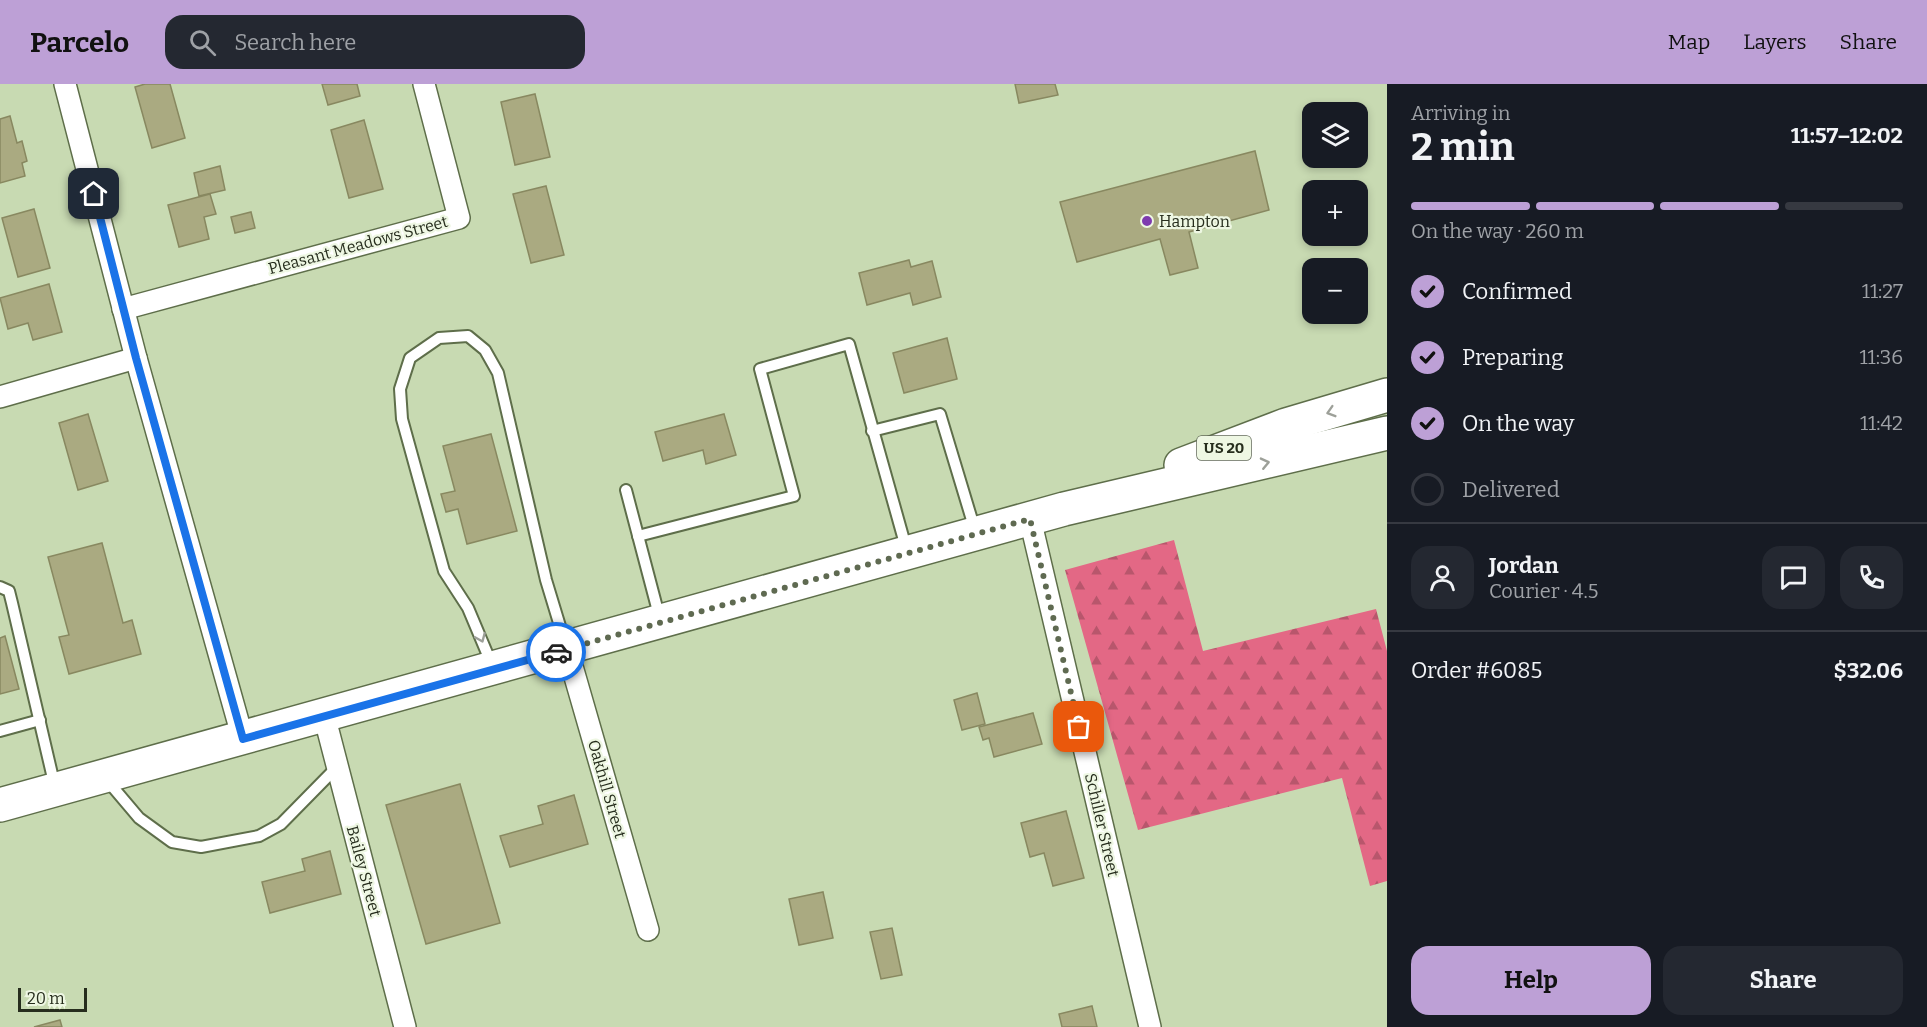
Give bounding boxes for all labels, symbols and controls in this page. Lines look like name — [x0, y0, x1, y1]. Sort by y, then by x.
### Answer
search box — [165, 15, 585, 69]
text: Parcelo — [30, 26, 129, 59]
icon: search — [186, 26, 219, 59]
text: Search here — [234, 29, 356, 56]
text: Map — [1668, 29, 1710, 55]
text: Layers — [1743, 29, 1807, 55]
text: Share — [1840, 29, 1897, 55]
text: Arriving in — [1411, 101, 1510, 125]
map controls — [1302, 102, 1368, 324]
button: layers — [1302, 102, 1368, 168]
text: 11:57–12:02 — [1791, 122, 1903, 149]
text: 2 min — [1411, 124, 1515, 170]
pin — [68, 168, 119, 219]
icon: home — [77, 177, 110, 210]
button: + — [1302, 180, 1368, 246]
street label: Pleasant Meadows Street — [266, 212, 450, 278]
place label: Hampton — [1159, 212, 1230, 231]
marker: Hampton — [1140, 214, 1154, 228]
text: On the way · 260 m — [1411, 219, 1584, 243]
button: − — [1302, 258, 1368, 324]
icon: check — [1411, 275, 1444, 308]
text: Confirmed — [1462, 278, 1572, 305]
text: 11:27 — [1862, 279, 1903, 303]
icon: check — [1411, 341, 1444, 374]
text: Preparing — [1462, 344, 1564, 371]
text: 11:36 — [1859, 345, 1903, 369]
one-way arrow — [1326, 405, 1337, 417]
icon: check — [1411, 407, 1444, 440]
text: On the way — [1462, 410, 1574, 437]
text: 11:42 — [1860, 411, 1903, 435]
road number: US 20 — [1197, 436, 1251, 460]
one-way arrow — [1259, 457, 1269, 470]
text: Delivered — [1462, 476, 1560, 503]
button: person — [1411, 546, 1474, 609]
button: chat — [1762, 546, 1825, 609]
button: phone — [1840, 546, 1903, 609]
text: Jordan — [1489, 552, 1559, 579]
text: Courier · 4.5 — [1489, 579, 1598, 603]
courier — [526, 622, 586, 682]
one-way arrow — [474, 632, 486, 643]
icon: car — [540, 636, 573, 669]
text: Order #6085 — [1411, 657, 1542, 684]
text: $32.06 — [1834, 657, 1903, 684]
pin — [1053, 701, 1104, 752]
icon: bag — [1062, 710, 1095, 743]
street label: Oakhill Street — [584, 738, 630, 841]
street label: Schiller Street — [1081, 771, 1123, 879]
street label: Bailey Street — [343, 823, 385, 919]
button: Help — [1411, 946, 1651, 1015]
button: Share — [1663, 946, 1903, 1015]
scale bar — [18, 985, 87, 1012]
text: 20 m — [27, 989, 64, 1008]

